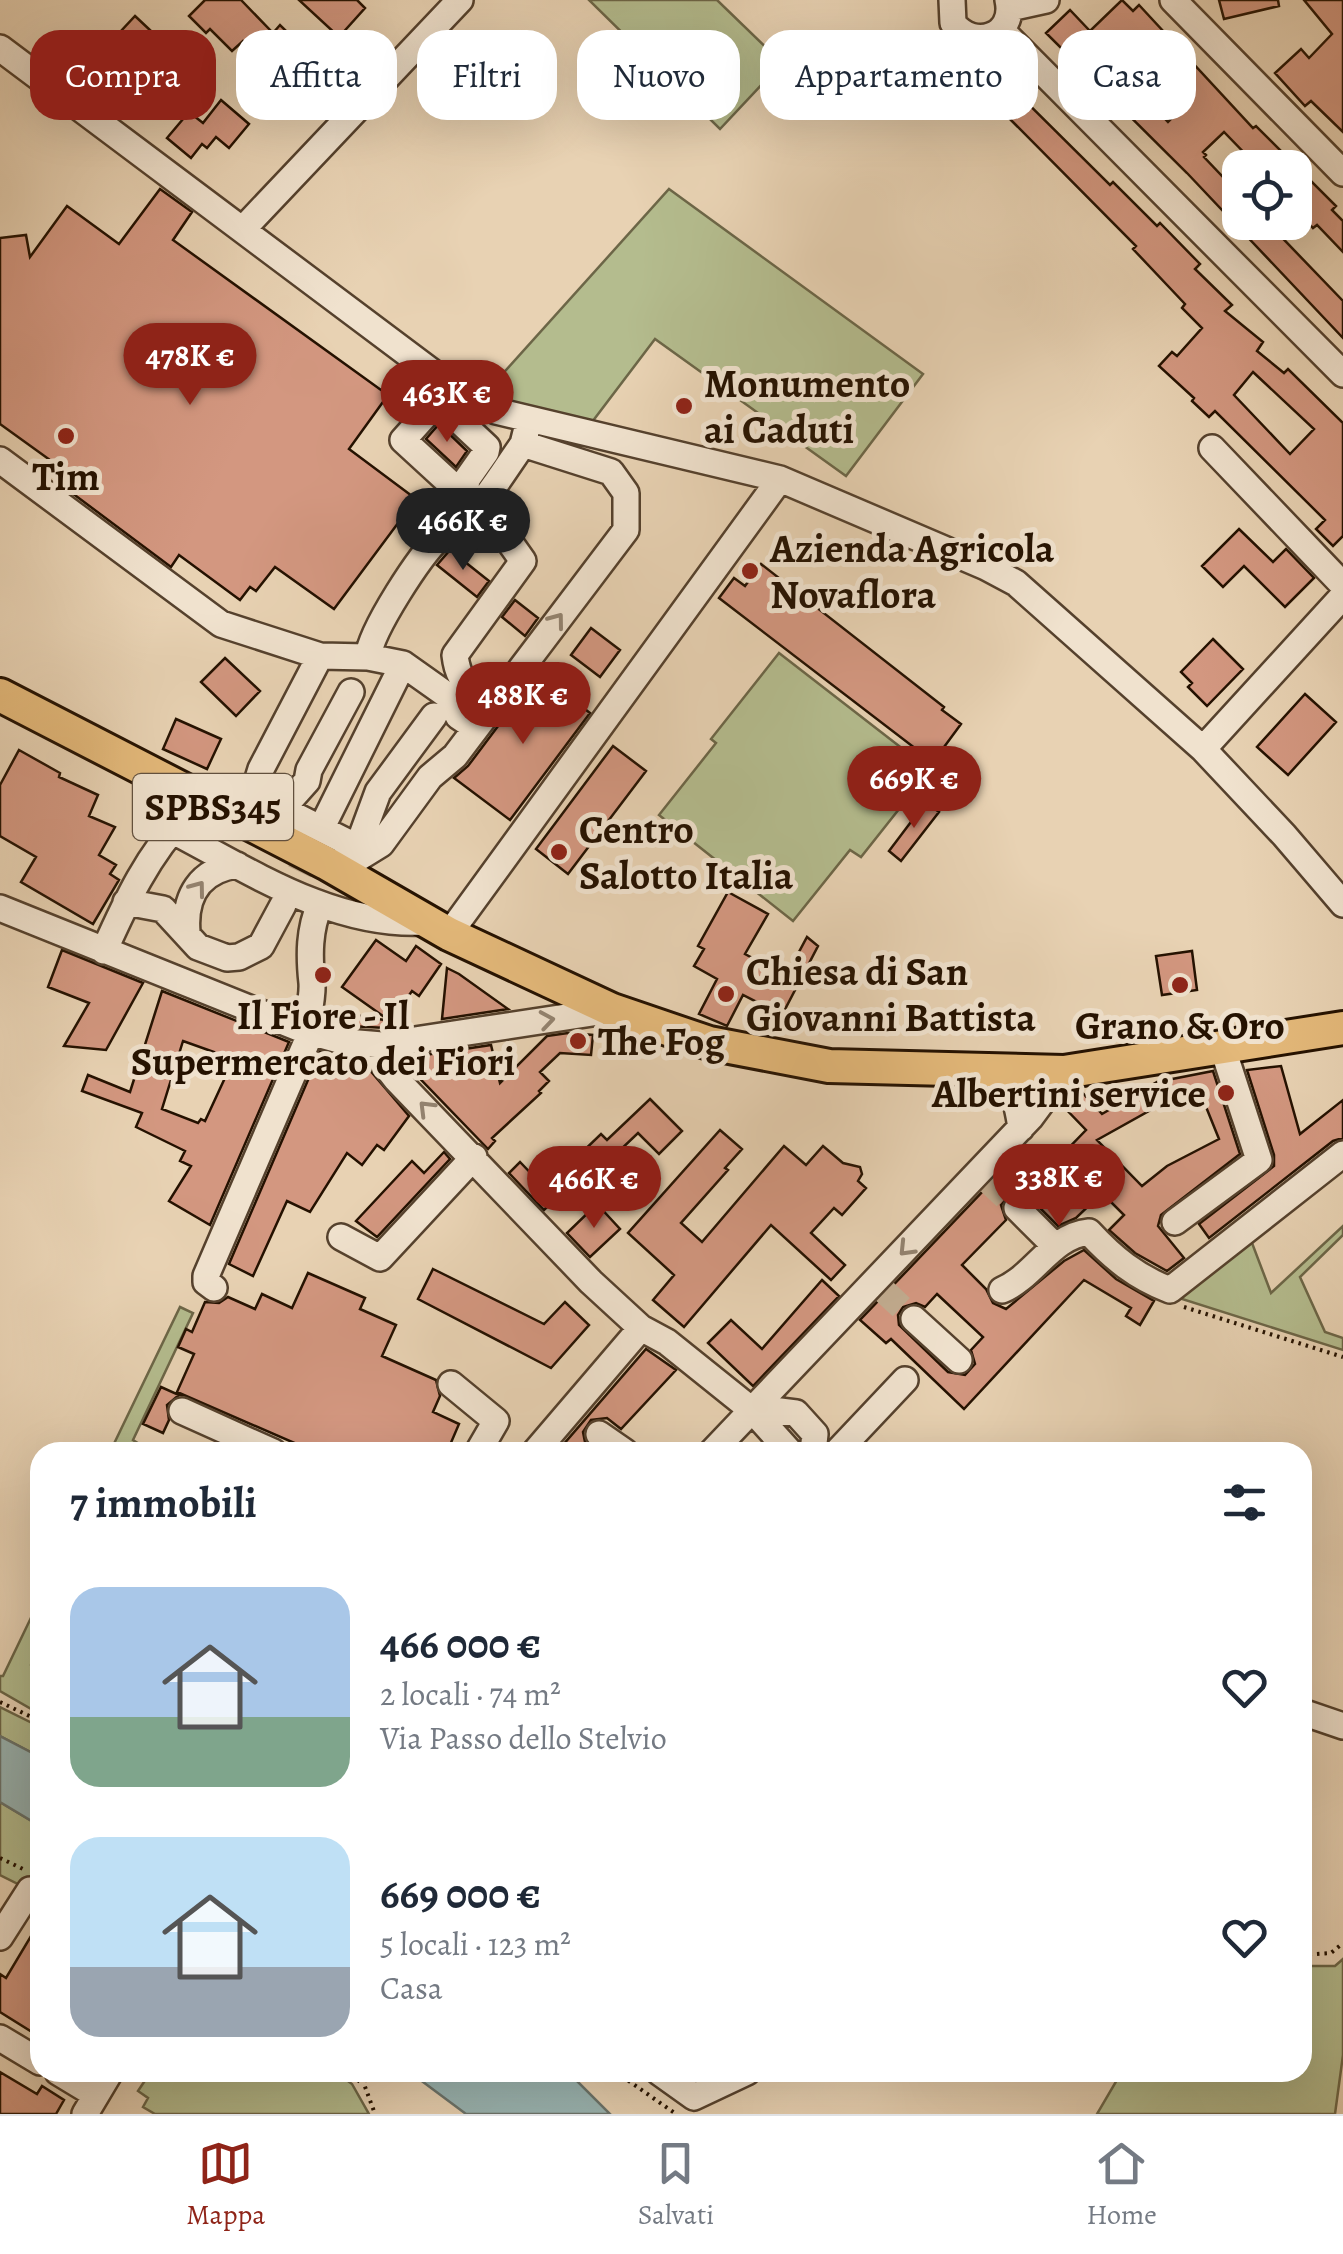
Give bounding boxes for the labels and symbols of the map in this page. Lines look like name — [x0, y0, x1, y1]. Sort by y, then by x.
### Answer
pin: 478K € — [109, 323, 271, 408]
place label: Monumento ai Caduti — [704, 356, 910, 457]
pin: 463K € — [366, 360, 528, 445]
marker: Monumento ai Caduti — [673, 395, 695, 417]
marker: Tim — [55, 425, 77, 447]
place label: Tim — [32, 449, 100, 504]
pin: 466K € — [382, 488, 544, 573]
place label: Azienda Agricola Novaflora — [769, 521, 1055, 622]
marker: Azienda Agricola Novaflora — [739, 560, 761, 582]
one-way arrow — [546, 613, 563, 631]
pin: 488K € — [442, 662, 604, 747]
pin: 669K € — [833, 746, 995, 831]
road number: SPBS345 — [133, 774, 293, 840]
place label: Centro Salotto Italia — [579, 802, 794, 903]
marker: Centro Salotto Italia — [548, 841, 570, 863]
one-way arrow — [186, 881, 204, 899]
place label: Chiesa di San Giovanni Battista — [746, 944, 1036, 1045]
marker: Il Fiore - Il Supermercato dei Fiori — [312, 964, 334, 986]
marker: Grano & Oro — [1169, 974, 1191, 996]
marker: Chiesa di San Giovanni Battista — [715, 983, 737, 1005]
place label: Il Fiore - Il Supermercato dei Fiori — [131, 988, 515, 1089]
place label: Grano & Oro — [1075, 998, 1285, 1053]
one-way arrow — [539, 1011, 556, 1032]
place label: The Fog — [598, 1014, 725, 1069]
marker: The Fog — [567, 1030, 589, 1052]
place label: Albertini service — [931, 1066, 1206, 1121]
marker: Albertini service — [1215, 1082, 1237, 1104]
one-way arrow — [420, 1102, 438, 1120]
pin: 338K € — [978, 1144, 1140, 1229]
pin: 466K € — [513, 1146, 675, 1231]
one-way arrow — [900, 1238, 918, 1256]

